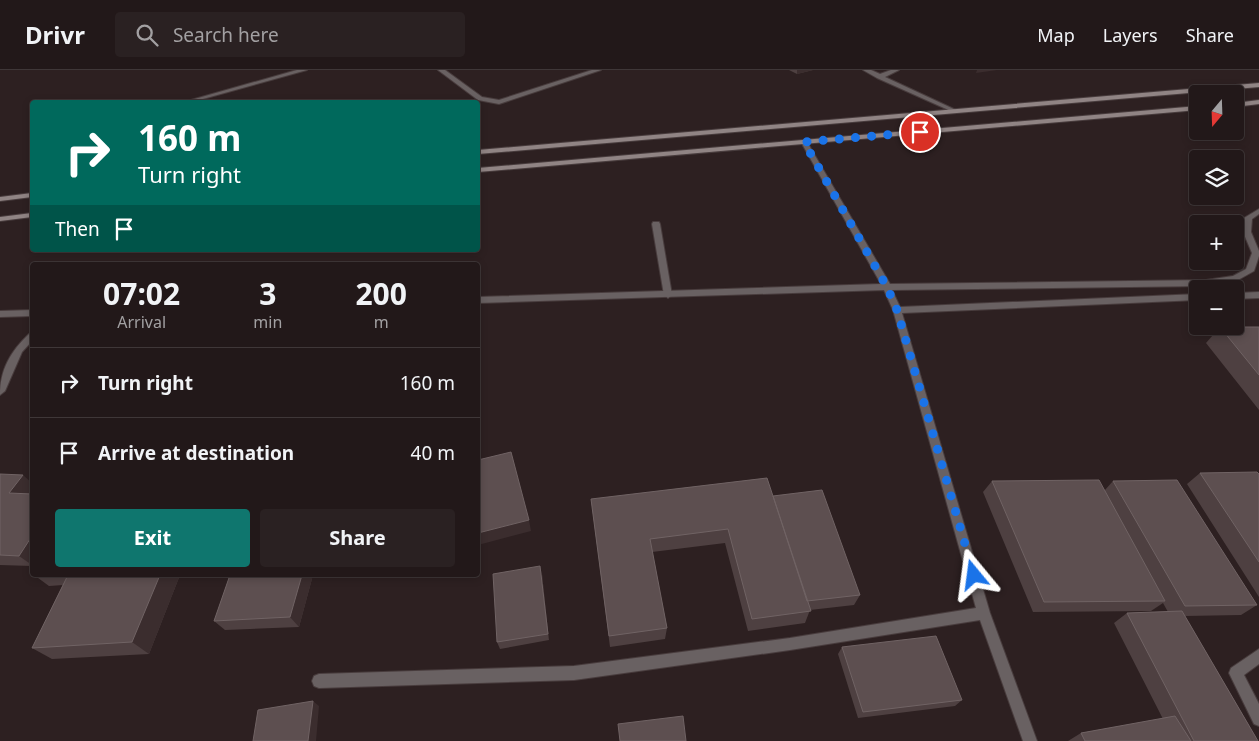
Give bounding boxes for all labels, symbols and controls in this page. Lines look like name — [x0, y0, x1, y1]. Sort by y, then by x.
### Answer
search box — [115, 12, 465, 57]
text: Drivr — [25, 18, 85, 51]
icon: search — [133, 21, 161, 49]
text: Search here — [173, 22, 279, 48]
text: Map — [1037, 23, 1075, 47]
text: Layers — [1103, 23, 1158, 47]
text: Share — [1186, 23, 1234, 47]
north arrow — [1189, 85, 1244, 140]
map controls — [1189, 85, 1244, 335]
pin — [899, 111, 941, 153]
text: 160 m — [138, 114, 241, 161]
icon: arrive — [906, 118, 934, 146]
icon: right — [55, 120, 120, 185]
button: layers — [1189, 150, 1244, 205]
text: Turn right — [138, 159, 241, 189]
icon: arrive — [110, 215, 138, 243]
button: + — [1189, 215, 1244, 270]
text: Then — [55, 216, 100, 242]
text: 07:02 — [103, 273, 180, 314]
text: 3 — [259, 273, 276, 314]
text: 200 — [355, 273, 407, 314]
button: − — [1189, 280, 1244, 335]
text: Arrival — [117, 311, 166, 333]
text: min — [253, 311, 282, 333]
text: m — [374, 311, 389, 333]
icon: right — [55, 369, 83, 397]
text: Turn right — [98, 370, 193, 396]
text: 160 m — [400, 370, 455, 396]
icon: arrive — [55, 439, 83, 467]
text: Arrive at destination — [98, 440, 294, 466]
text: 40 m — [411, 440, 455, 466]
button: Exit — [55, 509, 250, 567]
button: Share — [260, 509, 455, 567]
position arrow — [947, 548, 999, 600]

